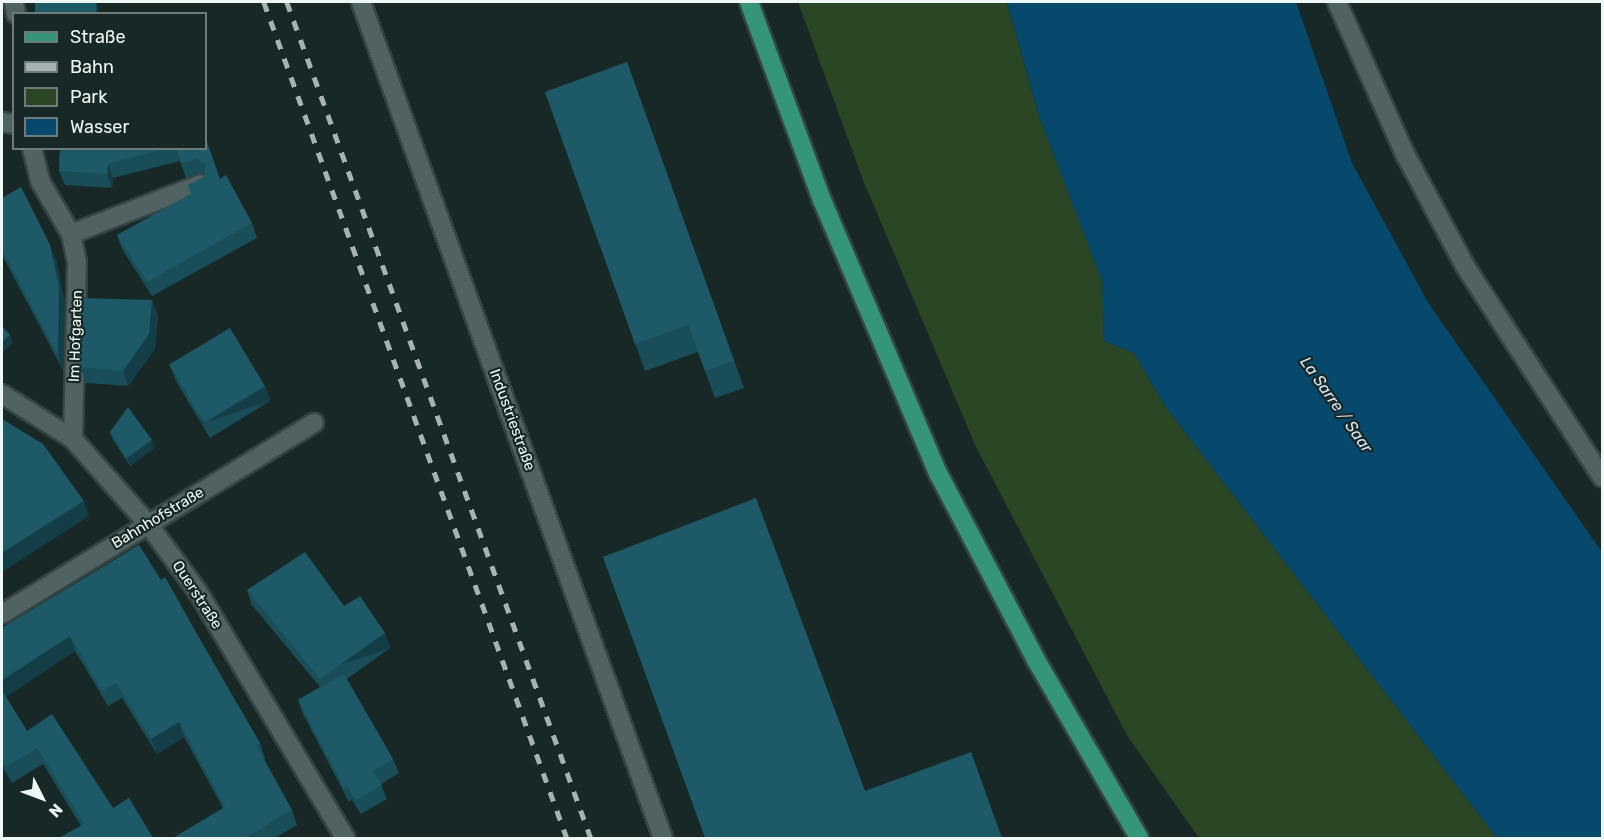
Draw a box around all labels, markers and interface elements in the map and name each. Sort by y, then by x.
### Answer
legend [12,12,207,150]
text: Straße [70,26,126,48]
text: Bahn [70,56,114,78]
text: Park [70,86,107,108]
text: Wasser [70,116,129,138]
street label: Im Hofgarten [65,290,87,382]
water label: La Sarre / Saar [1296,353,1376,457]
street label: Industriestraße [485,367,539,473]
street label: Bahnhofstraße [109,483,207,553]
street label: Querstraße [168,557,226,633]
north arrow [12,768,72,828]
text: N [45,800,67,821]

